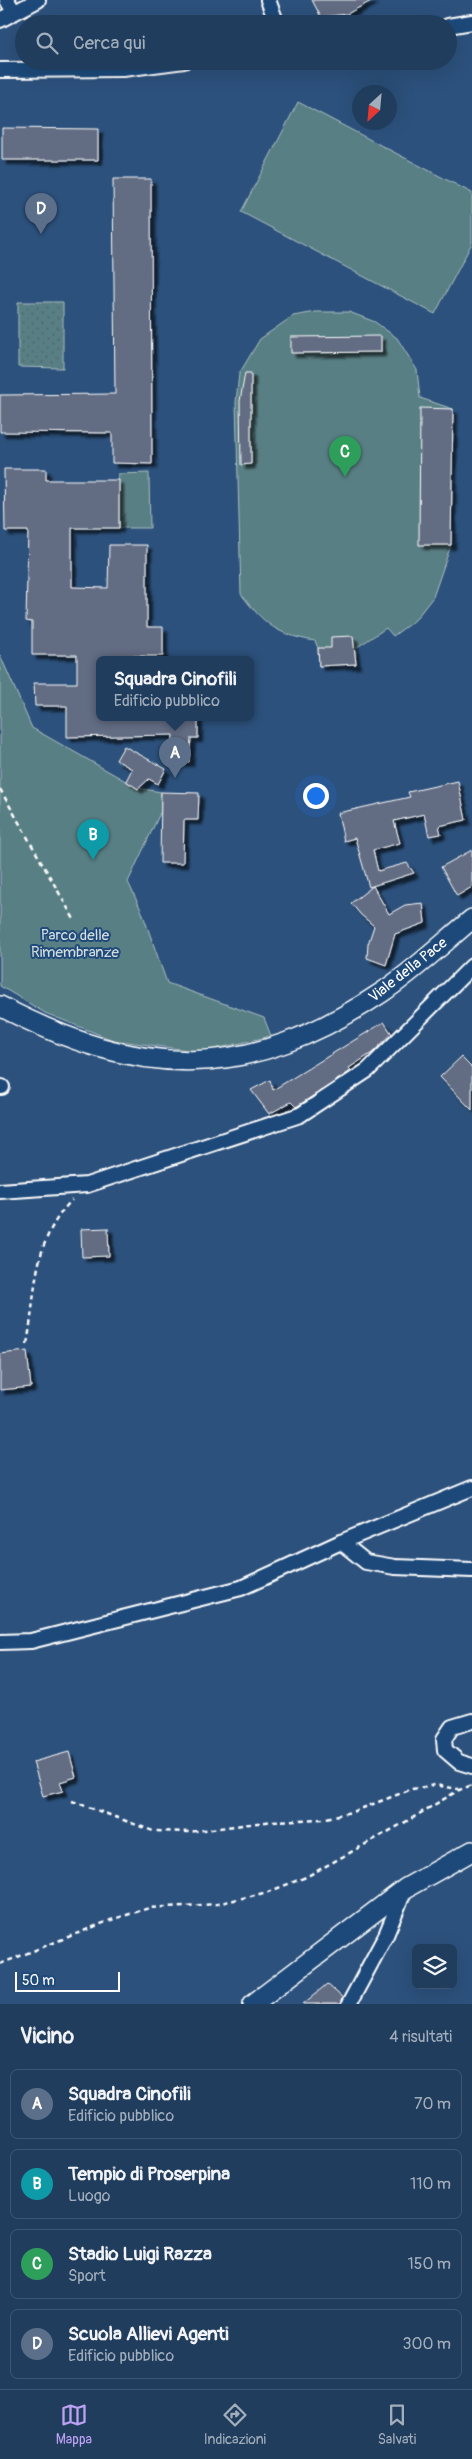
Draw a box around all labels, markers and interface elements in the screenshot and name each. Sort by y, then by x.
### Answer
search box [15,15,457,70]
icon: search [33,29,61,57]
text: Cerca qui [73,31,145,55]
north arrow [352,85,397,130]
pin: D [25,193,57,234]
pin: C [329,436,361,477]
popup [96,656,254,721]
text: Squadra Cinofili [114,667,236,691]
text: Edificio pubblico [114,691,220,711]
pin: A [159,737,191,778]
your location [303,783,329,809]
pin: B [77,819,109,860]
park label: Parco delle Rimembranze [31,926,120,962]
street label: Viale della Pace [365,933,452,1007]
map controls [412,1944,457,1989]
button: layers [412,1944,457,1989]
scale bar [15,1969,120,1992]
text: 50 m [22,1972,55,1989]
text: Vicino [20,2023,74,2050]
text: 4 risultati [389,2027,452,2047]
text: Squadra Cinofili [68,2082,191,2106]
text: A [32,2094,42,2114]
text: 70 m [414,2094,451,2114]
text: Edificio pubblico [68,2106,174,2126]
text: Tempio di Proserpina [68,2162,230,2186]
text: B [32,2174,42,2194]
text: 110 m [410,2174,451,2194]
text: Luogo [68,2186,110,2206]
text: Stadio Luigi Razza [68,2242,212,2266]
text: C [32,2254,42,2274]
text: 150 m [407,2254,451,2274]
text: Sport [68,2266,106,2286]
text: Scuola Allievi Agenti [68,2322,229,2346]
text: D [32,2334,42,2354]
text: 300 m [403,2334,451,2354]
text: Edificio pubblico [68,2346,174,2366]
tab: Mappa [56,2401,92,2448]
tab: Indicazioni [204,2401,266,2448]
tab: Salvati [378,2401,416,2448]

